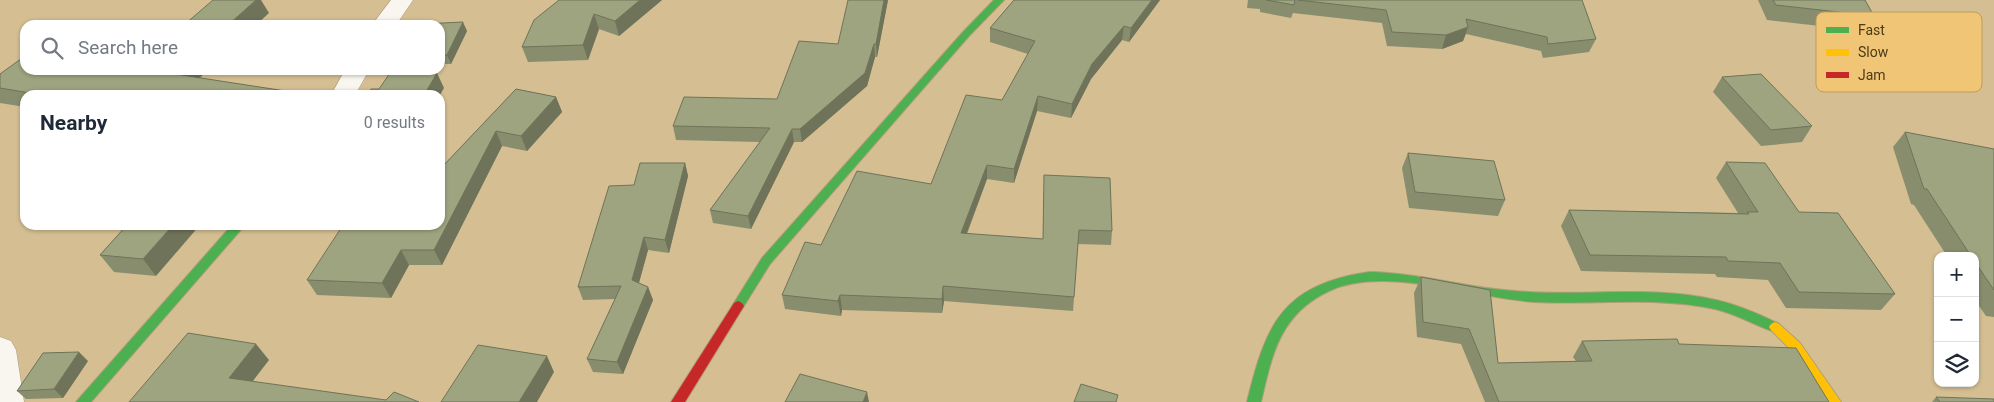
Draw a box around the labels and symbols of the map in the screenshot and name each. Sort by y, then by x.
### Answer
legend [1816,12,1982,92]
text: Fast [1858,22,1885,38]
text: Slow [1858,44,1889,60]
text: Jam [1858,67,1886,83]

